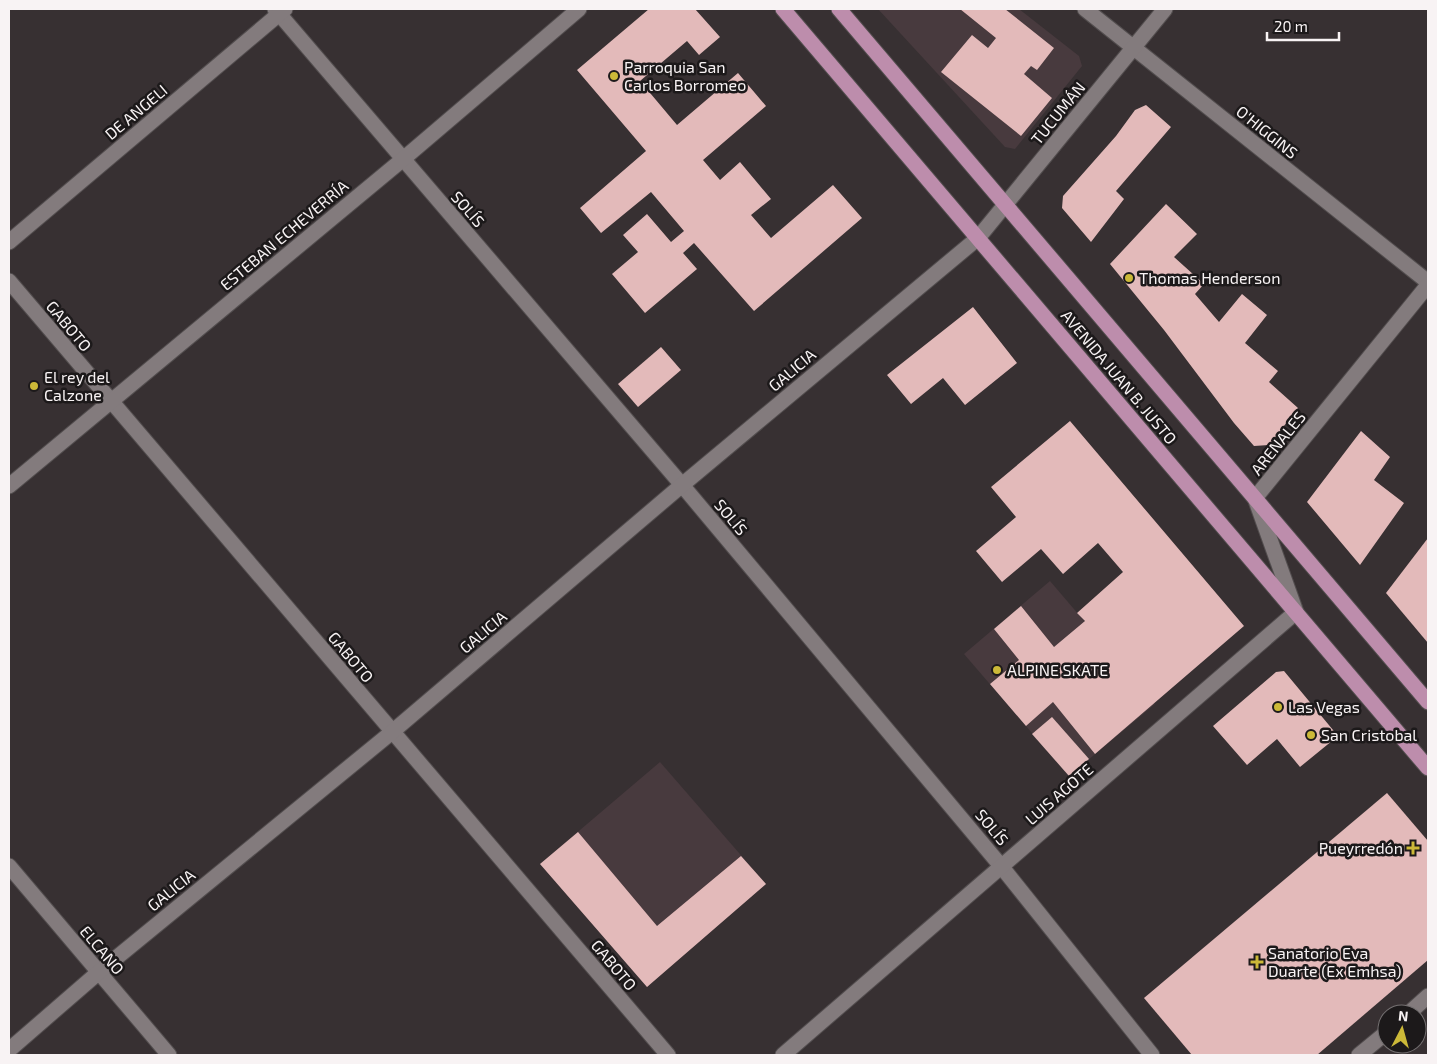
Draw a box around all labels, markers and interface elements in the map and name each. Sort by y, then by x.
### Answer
scale bar [1267,10,1340,42]
text: 20 m [1274,17,1308,35]
place label: Parroquia San Carlos Borromeo [624,57,746,94]
marker: Parroquia San Carlos Borromeo [608,70,620,82]
street label: TUCUMÁN [1027,78,1089,148]
street label: DE ANGELI [101,80,171,143]
street label: O'HIGGINS [1233,101,1302,162]
street label: ESTEBAN ECHEVERRÍA [216,176,352,294]
street label: SOLÍS [448,187,489,230]
place label: Thomas Henderson [1139,268,1280,287]
marker: Thomas Henderson [1123,272,1135,284]
street label: GABOTO [43,297,96,355]
street label: AVENIDA JUAN B. JUSTO [1058,306,1181,448]
street label: GALICIA [764,344,819,395]
place label: El rey del Calzone [44,367,110,404]
marker: El rey del Calzone [28,380,40,392]
street label: ARENALES [1246,407,1309,478]
street label: SOLÍS [711,495,752,539]
street label: GALICIA [455,606,510,657]
street label: GABOTO [325,628,378,686]
place label: ALPINE SKATE [1007,660,1108,679]
marker: ALPINE SKATE [991,664,1003,676]
place label: Las Vegas [1288,697,1360,716]
marker: Las Vegas [1272,701,1284,713]
place label: San Cristobal [1321,725,1417,744]
marker: San Cristobal [1305,729,1317,741]
street label: LUIS AGOTE [1021,759,1096,828]
street label: SOLÍS [972,805,1013,849]
place label: Pueyrredón [1319,838,1403,857]
marker: Pueyrredón [1407,842,1419,854]
street label: GALICIA [143,865,198,915]
street label: ELCANO [76,921,128,978]
street label: GABOTO [588,936,641,994]
place label: Sanatorio Eva Duarte (Ex Emhsa) [1268,943,1401,980]
marker: Sanatorio Eva Duarte (Ex Emhsa) [1250,955,1264,969]
north arrow [1377,1004,1427,1054]
text: N [1397,1007,1409,1025]

